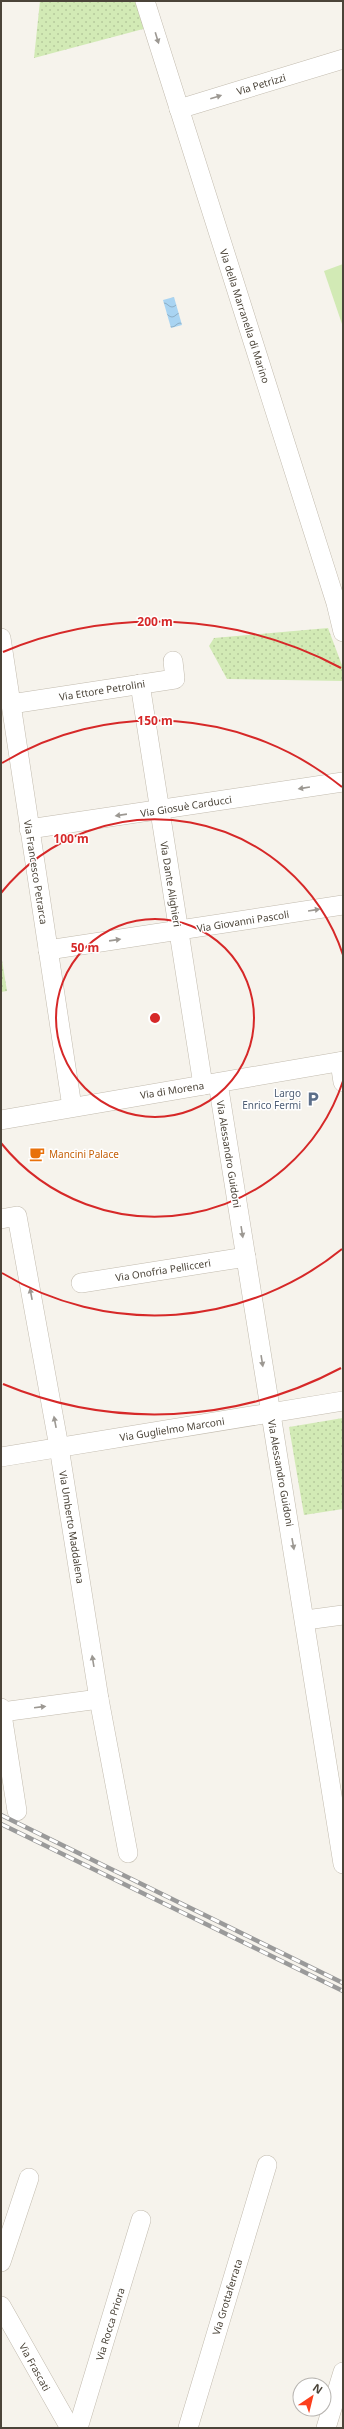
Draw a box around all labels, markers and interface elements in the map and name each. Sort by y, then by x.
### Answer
one-way arrow [154,33,160,45]
street label: Via Petrizzi [235,70,287,98]
one-way arrow [211,94,223,100]
street label: Via della Marranella di Marino [217,247,273,385]
text: 200 m [137,613,173,630]
street label: Via Ettore Petrolini [58,676,146,704]
text: 150 m [137,712,173,729]
one-way arrow [298,785,311,791]
street label: Via Giosuè Carducci [139,792,233,820]
one-way arrow [115,812,127,818]
street label: Via Francesco Petrarca [21,819,51,925]
text: 100 m [53,830,89,847]
street label: Via Dante Alighieri [157,840,185,928]
street label: Via Giovanni Pascoli [196,907,290,935]
one-way arrow [308,907,320,913]
one-way arrow [109,937,121,943]
text: 50 m [71,939,99,956]
centre of rings [148,1011,162,1025]
street label: Via di Morena [139,1078,205,1102]
place label: Largo Enrico Fermi [242,1086,301,1112]
parking icon: Largo Enrico Fermi [304,1090,322,1108]
street label: Via Alessandro Guidoni [214,1099,244,1209]
cafe icon: Mancini Palace [28,1145,46,1163]
place label: Mancini Palace [49,1147,119,1161]
one-way arrow [239,1226,245,1238]
street label: Via Onofria Pellicceri [114,1256,212,1284]
one-way arrow [28,1288,34,1300]
one-way arrow [259,1354,265,1367]
street label: Via Guglielmo Marconi [119,1414,225,1444]
one-way arrow [51,1416,57,1428]
street label: Via Alessandro Guidoni [265,1418,297,1528]
street label: Via Umberto Maddalena [56,1469,88,1585]
one-way arrow [290,1538,296,1550]
one-way arrow [90,1655,96,1667]
one-way arrow [34,1704,46,1710]
street label: Via Grottaferrata [209,2257,245,2337]
street label: Via Rocca Priora [92,2286,128,2362]
street label: Via Frascati [16,2340,54,2394]
north arrow [292,2377,332,2417]
text: N [310,2380,326,2397]

